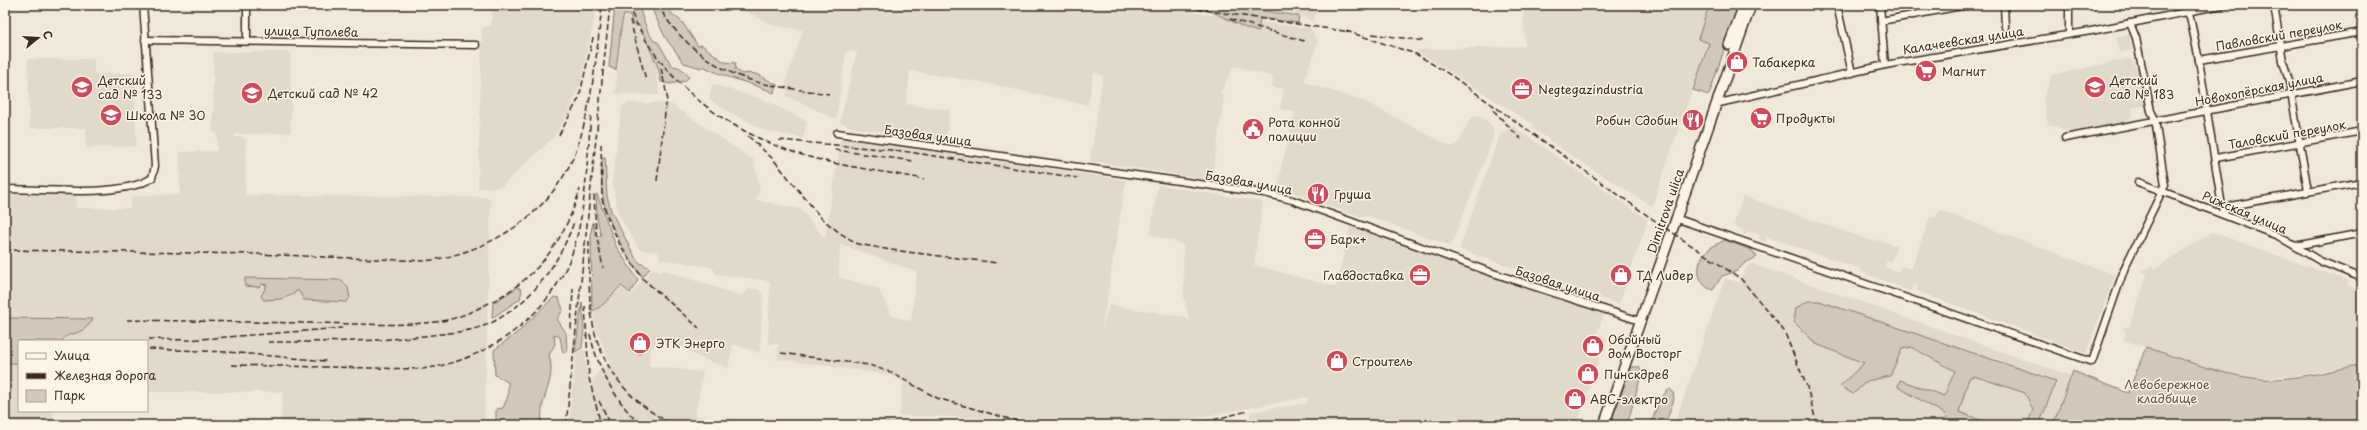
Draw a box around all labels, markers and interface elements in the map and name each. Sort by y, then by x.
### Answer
street label: Павловский переулок [2214,15,2344,55]
north arrow [18,18,58,58]
street label: улица Туполева [264,21,359,41]
street label: Калачеевская улица [1901,22,2025,58]
text: С [39,28,57,41]
shop icon: Табакерка [1724,49,1750,75]
place label: Табакерка [1752,53,1816,71]
supermarket icon: Магнит [1913,58,1939,84]
place label: Магнит [1942,62,1987,80]
street label: Новохопёрская улица [2193,68,2325,110]
place label: Детский сад № 133 [97,71,162,103]
place label: Детский сад № 183 [2109,71,2174,103]
school or university icon: Детский сад № 133 [69,74,95,100]
school or university icon: Детский сад № 183 [2082,74,2108,100]
office icon: Negtegazindustria [1509,76,1535,102]
school or university icon: Детский сад № 42 [239,80,265,106]
place label: Negtegazindustria [1538,80,1644,98]
place label: Детский сад № 42 [267,84,378,102]
school or university icon: Школа № 30 [98,102,124,128]
supermarket icon: Продукты [1748,105,1774,131]
place label: Школа № 30 [126,106,205,124]
restaurant icon: Робин Сдобин [1680,107,1706,133]
place label: Продукты [1776,109,1835,127]
place label: Робин Сдобин [1596,111,1678,129]
place label: Рота конной полиции [1268,113,1340,145]
street label: Таловский переулок [2227,115,2348,153]
public building icon: Рота конной полиции [1240,116,1266,142]
street label: Базовая улица [883,120,973,150]
street label: Базовая улица [1204,165,1294,199]
street label: Dimitrova ulica [1642,166,1688,256]
restaurant icon: Груша [1305,181,1331,207]
place label: Груша [1334,185,1372,203]
street label: Рижская улица [2200,186,2291,238]
office icon: Барк+ [1302,226,1328,252]
place label: Барк+ [1330,230,1367,248]
street label: Базовая улица [1513,261,1603,305]
office icon: Главдоставка [1407,262,1433,288]
shop icon: ТД Лидер [1608,262,1634,288]
place label: Главдоставка [1323,266,1405,284]
place label: ТД Лидер [1636,266,1693,284]
shop icon: ЭТК Энерго [627,330,653,356]
place label: Обойный дом Восторг [1608,330,1682,362]
shop icon: Обойный дом Восторг [1580,333,1606,359]
place label: ЭТК Энерго [656,334,725,352]
legend [18,340,148,412]
text: Улица [54,346,90,364]
shop icon: Строитель [1324,348,1350,374]
place label: Строитель [1352,352,1412,370]
shop icon: Пинскдрев [1575,361,1601,387]
place label: Пинскдрев [1604,365,1669,383]
text: Железная дорога [54,366,157,384]
park label: Левобережное кладбище [2124,375,2210,407]
text: Парк [54,386,86,404]
shop icon: АВС-электро [1562,386,1588,412]
place label: АВС-электро [1590,390,1668,408]

